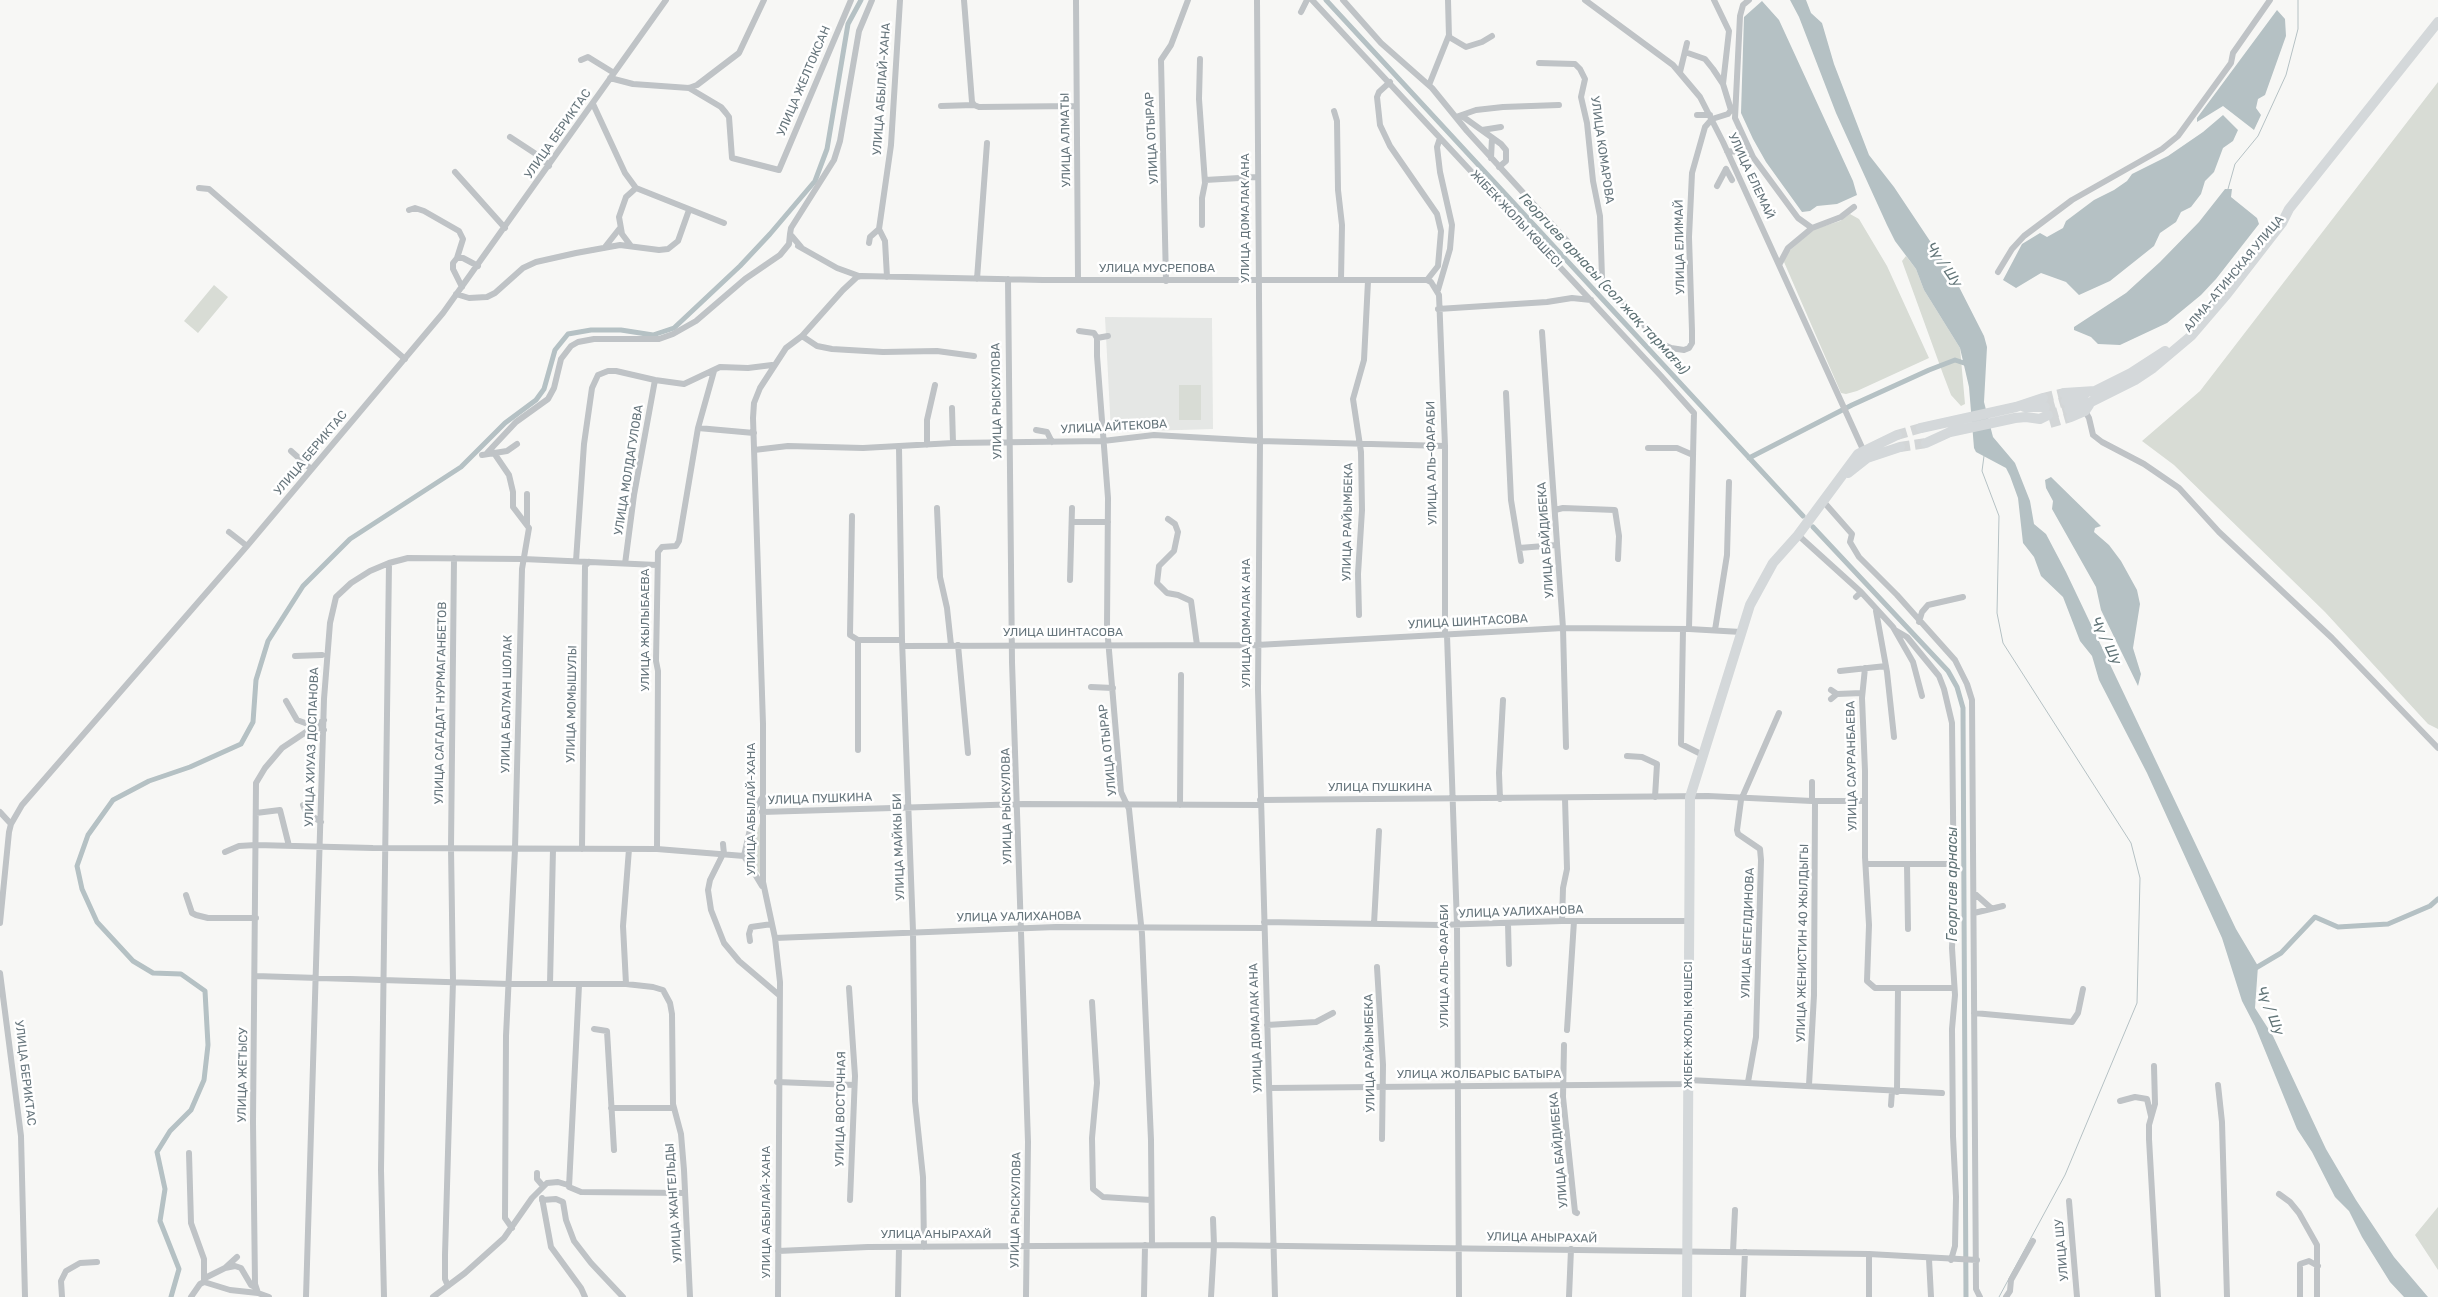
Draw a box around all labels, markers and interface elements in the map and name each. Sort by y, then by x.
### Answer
street label: УЛИЦА АБЫЛАЙ-ХАНА [870,22,894,156]
street label: УЛИЦА ЖЕЛТОКСАН [774,24,834,138]
street label: УЛИЦА БЕРИКТАС [522,86,594,182]
street label: УЛИЦА ОТЫРАР [1142,92,1162,184]
street label: УЛИЦА АЛМАТЫ [1058,93,1074,187]
street label: УЛИЦА КОМАРОВА [1587,95,1617,205]
street label: УЛИЦА ЕЛЕМАЙ [1725,131,1777,221]
street label: УЛИЦА ДОМАЛАК АНА [1239,153,1253,283]
street label: ЖІБЕК ЖОЛЫ КӨШЕСІ [1467,167,1565,271]
water label: Георгиев арнасы (сол жақ тармағы) [1515,190,1693,378]
street label: УЛИЦА ЕЛИМАЙ [1672,199,1688,295]
street label: АЛМА-АТИНСКАЯ УЛИЦА [2181,213,2287,335]
water label: Чү / Шу [1922,239,1966,291]
street label: УЛИЦА МУСРЕПОВА [1099,262,1215,276]
street label: УЛИЦА РЫСКУЛОВА [989,343,1005,459]
street label: УЛИЦА АЛЬ-ФАРАБИ [1424,401,1440,525]
street label: УЛИЦА МОЛДАГУЛОВА [612,404,646,536]
street label: УЛИЦА БЕРИКТАС [271,408,351,498]
street label: УЛИЦА АЙТЕКОВА [1060,417,1168,437]
street label: УЛИЦА РАЙЫМБЕКА [1340,463,1356,581]
street label: УЛИЦА БАЙДИБЕКА [1535,481,1557,599]
street label: УЛИЦА ДОМАЛАК АНА [1240,558,1254,688]
street label: УЛИЦА ЖЫЛЫБАЕВА [639,569,653,691]
street label: УЛИЦА САГАДАТ НУРМАГАНБЕТОВ [432,602,450,804]
street label: УЛИЦА ШИНТАСОВА [1408,612,1528,632]
water label: Чү / Шу [2087,614,2125,668]
street label: УЛИЦА ШИНТАСОВА [1003,626,1123,640]
street label: УЛИЦА БАЛУАН ШОЛАК [499,635,515,773]
street label: УЛИЦА МОМЫШУЛЫ [564,645,580,763]
street label: УЛИЦА ХИУАЗ ДОСПАНОВА [302,667,322,827]
street label: УЛИЦА САУРАНБАЕВА [1844,701,1860,831]
street label: УЛИЦА ОТЫРАР [1096,703,1120,797]
street label: УЛИЦА АБЫЛАЙ-ХАНА [745,743,759,875]
street label: УЛИЦА РЫСКУЛОВА [999,748,1015,864]
street label: УЛИЦА ПУШКИНА [1328,781,1432,795]
street label: УЛИЦА ПУШКИНА [768,790,872,808]
street label: УЛИЦА МАЙКЫ БИ [890,793,908,901]
water label: Георгиев арнасы [1945,827,1961,941]
street label: УЛИЦА ЖЕНИСТИН 40 ЖЫЛДЫГЫ [1794,844,1812,1042]
street label: УЛИЦА БЕГЕЛДИНОВА [1739,867,1757,999]
street label: УЛИЦА УАЛИХАНОВА [1458,903,1584,921]
street label: УЛИЦА АЛЬ-ФАРАБИ [1438,904,1452,1028]
street label: УЛИЦА УАЛИХАНОВА [957,909,1081,925]
street label: ЖІБЕК ЖОЛЫ КӨШЕСІ [1682,961,1696,1089]
street label: УЛИЦА ДОМАЛАК АНА [1247,963,1265,1093]
water label: Чү / Шу [2253,984,2287,1038]
street label: УЛИЦА РАЙЫМБЕКА [1362,994,1378,1112]
street label: УЛИЦА БЕРИКТАС [11,1019,39,1127]
street label: УЛИЦА ЖЕТЫСУ [235,1027,251,1123]
street label: УЛИЦА ВОСТОЧНАЯ [833,1051,849,1167]
street label: УЛИЦА ЖОЛБАРЫС БАТЫРА [1397,1068,1561,1082]
street label: УЛИЦА БАЙДИБЕКА [1547,1091,1571,1209]
street label: УЛИЦА ЖАНГЕЛЬДЫ [663,1143,685,1263]
street label: УЛИЦА АБЫЛАЙ-ХАНА [760,1146,774,1278]
street label: УЛИЦА РЫСКУЛОВА [1008,1152,1024,1268]
street label: УЛИЦА ШУ [2052,1218,2072,1282]
street label: УЛИЦА АНЫРАХАЙ [881,1228,991,1242]
street label: УЛИЦА АНЫРАХАЙ [1487,1230,1597,1246]

